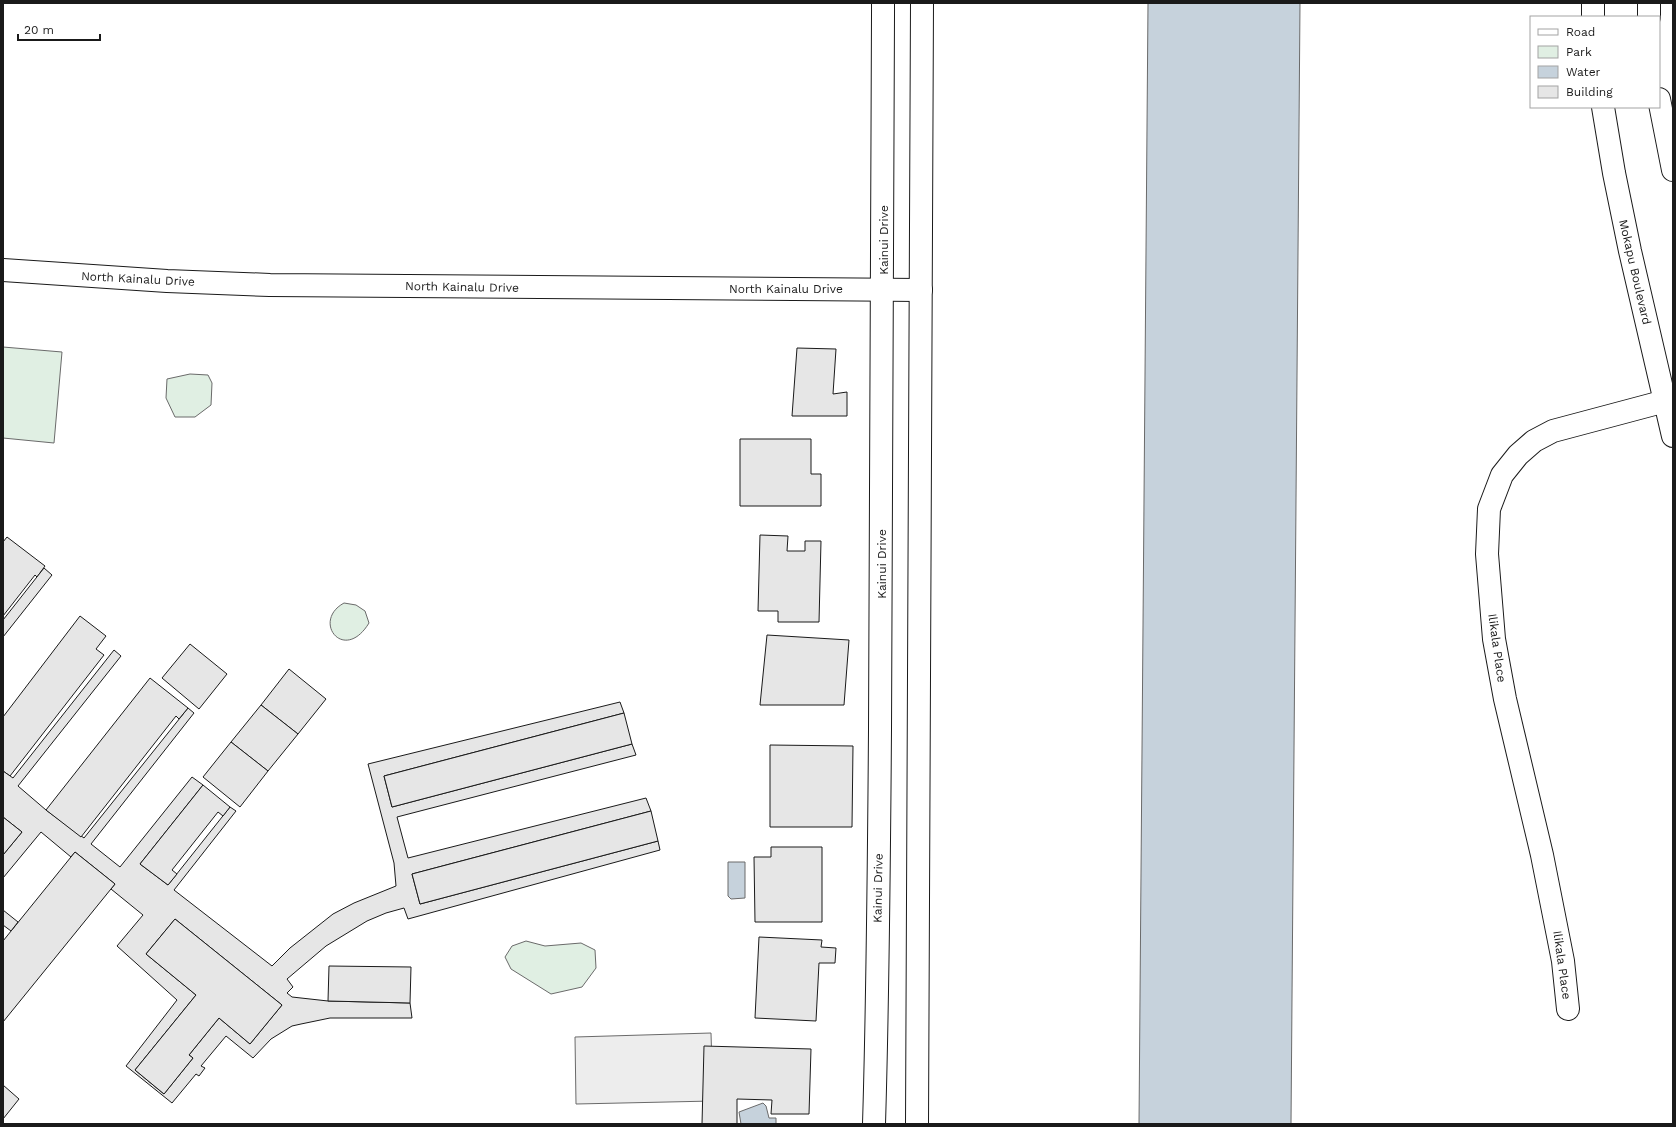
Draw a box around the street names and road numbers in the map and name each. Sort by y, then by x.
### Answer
street label: Kainui Drive [877,205,891,275]
street label: Mokapu Boulevard [1616,218,1654,326]
street label: North Kainalu Drive [81,269,195,289]
street label: North Kainalu Drive [405,279,519,295]
street label: North Kainalu Drive [729,282,843,296]
street label: Kainui Drive [875,529,889,599]
street label: Ilikala Place [1485,613,1509,683]
street label: Kainui Drive [870,853,886,923]
street label: Ilikala Place [1550,930,1574,1000]

